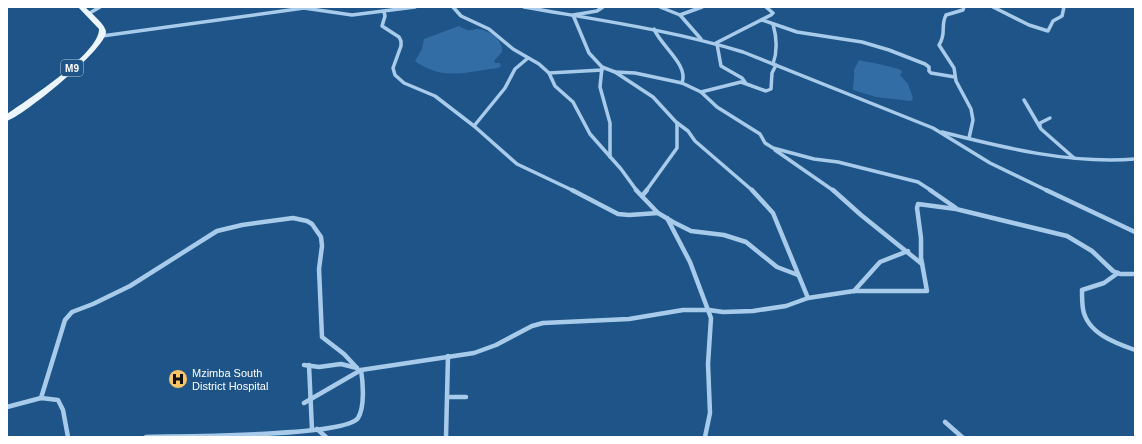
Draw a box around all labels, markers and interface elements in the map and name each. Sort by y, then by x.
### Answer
road number: M9 [61,60,83,76]
place label: Mzimba South District Hospital [192,367,268,392]
hospital icon: Mzimba South District Hospital [167,368,189,390]

